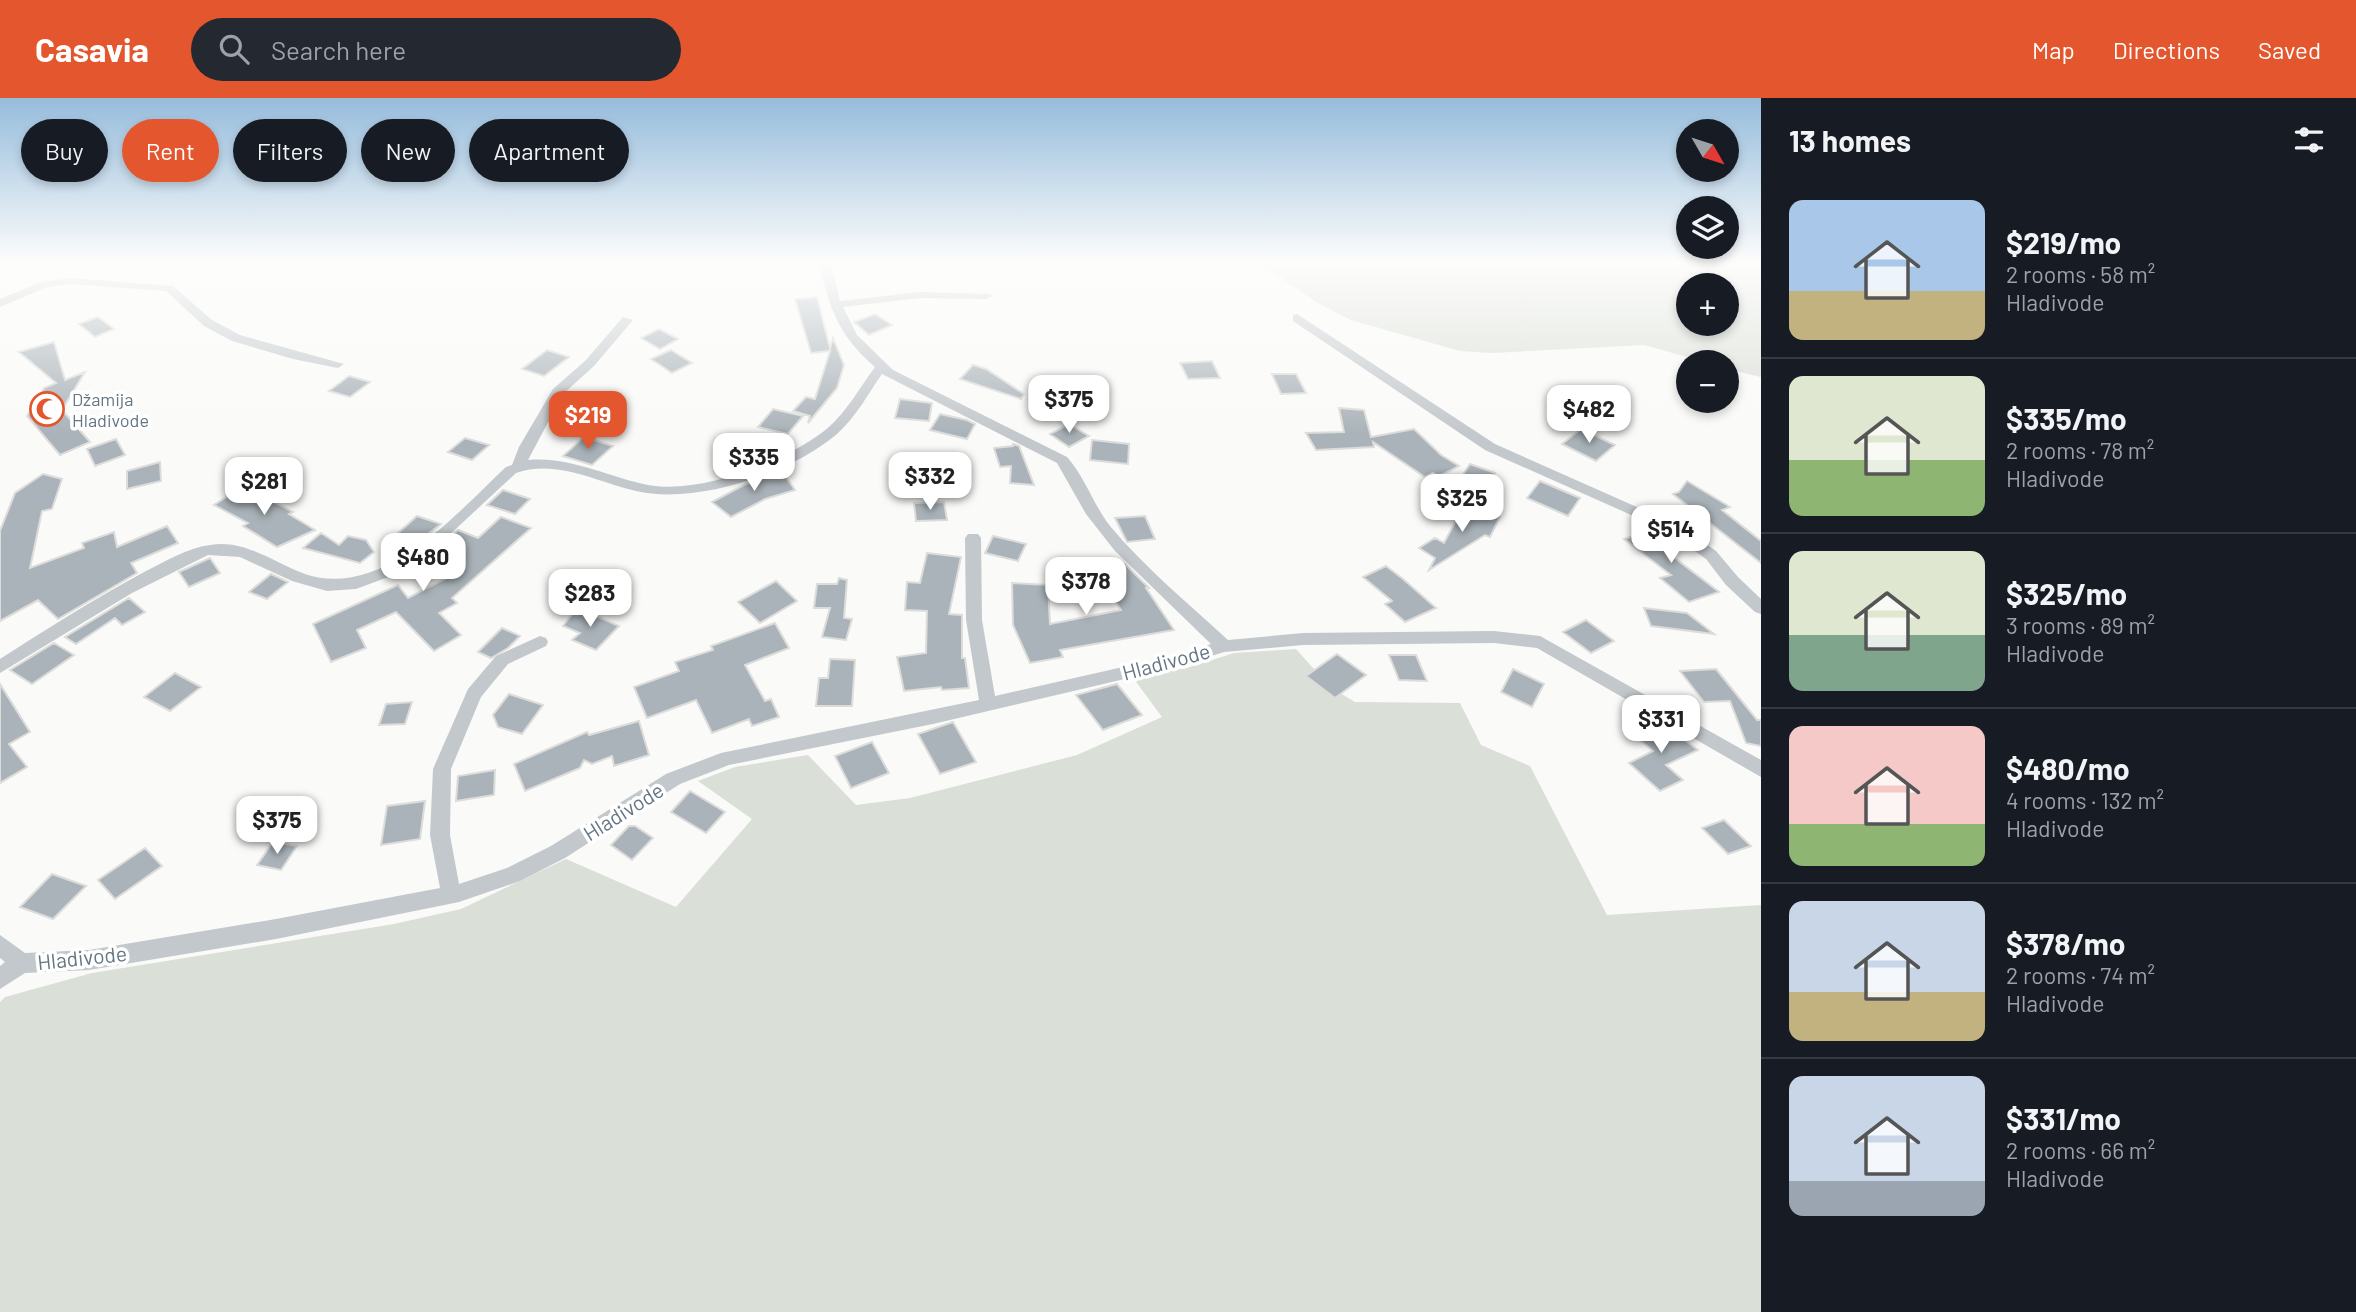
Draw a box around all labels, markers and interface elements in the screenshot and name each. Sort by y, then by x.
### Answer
search box [191,18,681,81]
text: Casavia [35,29,149,69]
icon: search [215,30,253,68]
text: Search here [271,34,406,65]
text: Map [2032,35,2075,64]
text: Directions [2113,35,2220,64]
text: Saved [2258,35,2321,64]
chip: Buy [21,119,108,182]
chip: Rent [122,119,219,182]
chip: Filters [233,119,347,182]
chip: New [361,119,455,182]
chip: Apartment [469,119,629,182]
north arrow [1676,119,1740,182]
map controls [1676,119,1739,413]
icon: filters [2290,121,2328,159]
text: 13 homes [1789,122,1911,158]
button: layers [1676,196,1739,259]
text: $219/mo [2006,224,2121,260]
icon: home [1845,228,1929,312]
text: 2 rooms · 58 m² [2006,260,2155,288]
button: + [1676,273,1739,336]
text: Hladivode [2006,288,2104,316]
button: − [1676,350,1739,413]
pin: $375 [1028,376,1110,435]
text: $375 [1044,384,1094,412]
pin: $482 [1548,386,1630,445]
place label: Džamija Hladivode [72,388,149,431]
mosque icon: Džamija Hladivode [28,390,66,428]
pin: $219 [547,392,629,451]
text: $482 [1563,394,1615,422]
text: $219 [565,400,611,428]
text: $335/mo [2006,400,2127,436]
icon: home [1845,404,1929,488]
pin: $335 [713,434,795,493]
text: 2 rooms · 78 m² [2006,436,2154,464]
text: $335 [729,442,779,470]
pin: $332 [889,452,971,512]
pin: $281 [223,458,305,517]
text: $332 [905,461,955,489]
text: Hladivode [2006,464,2104,492]
text: $281 [241,466,287,494]
pin: $325 [1421,474,1503,534]
text: $325 [1437,483,1487,511]
pin: $514 [1630,505,1712,565]
text: $514 [1647,514,1695,542]
pin: $480 [382,533,464,593]
text: $480 [397,542,449,570]
pin: $378 [1045,558,1127,617]
text: $378 [1061,566,1111,594]
pin: $283 [549,570,631,629]
text: $325/mo [2006,575,2127,611]
text: $283 [565,578,615,606]
icon: home [1845,579,1929,663]
text: 3 rooms · 89 m² [2006,611,2155,639]
street label: Hladivode [1119,637,1213,685]
text: Hladivode [2006,639,2104,667]
pin: $331 [1620,696,1702,755]
text: $331 [1638,704,1684,732]
text: $480/mo [2006,750,2130,786]
icon: home [1845,754,1929,838]
street label: Hladivode [578,777,668,845]
text: 4 rooms · 132 m² [2006,786,2164,814]
pin: $375 [236,796,318,856]
text: $375 [252,805,302,833]
text: Hladivode [2006,814,2104,842]
text: $378/mo [2006,925,2125,961]
icon: home [1845,929,1929,1013]
street label: Hladivode [36,940,128,974]
text: 2 rooms · 74 m² [2006,961,2155,989]
text: Hladivode [2006,989,2104,1017]
text: $331/mo [2006,1100,2121,1136]
icon: home [1845,1104,1929,1188]
text: 2 rooms · 66 m² [2006,1136,2155,1164]
text: Hladivode [2006,1164,2104,1192]

